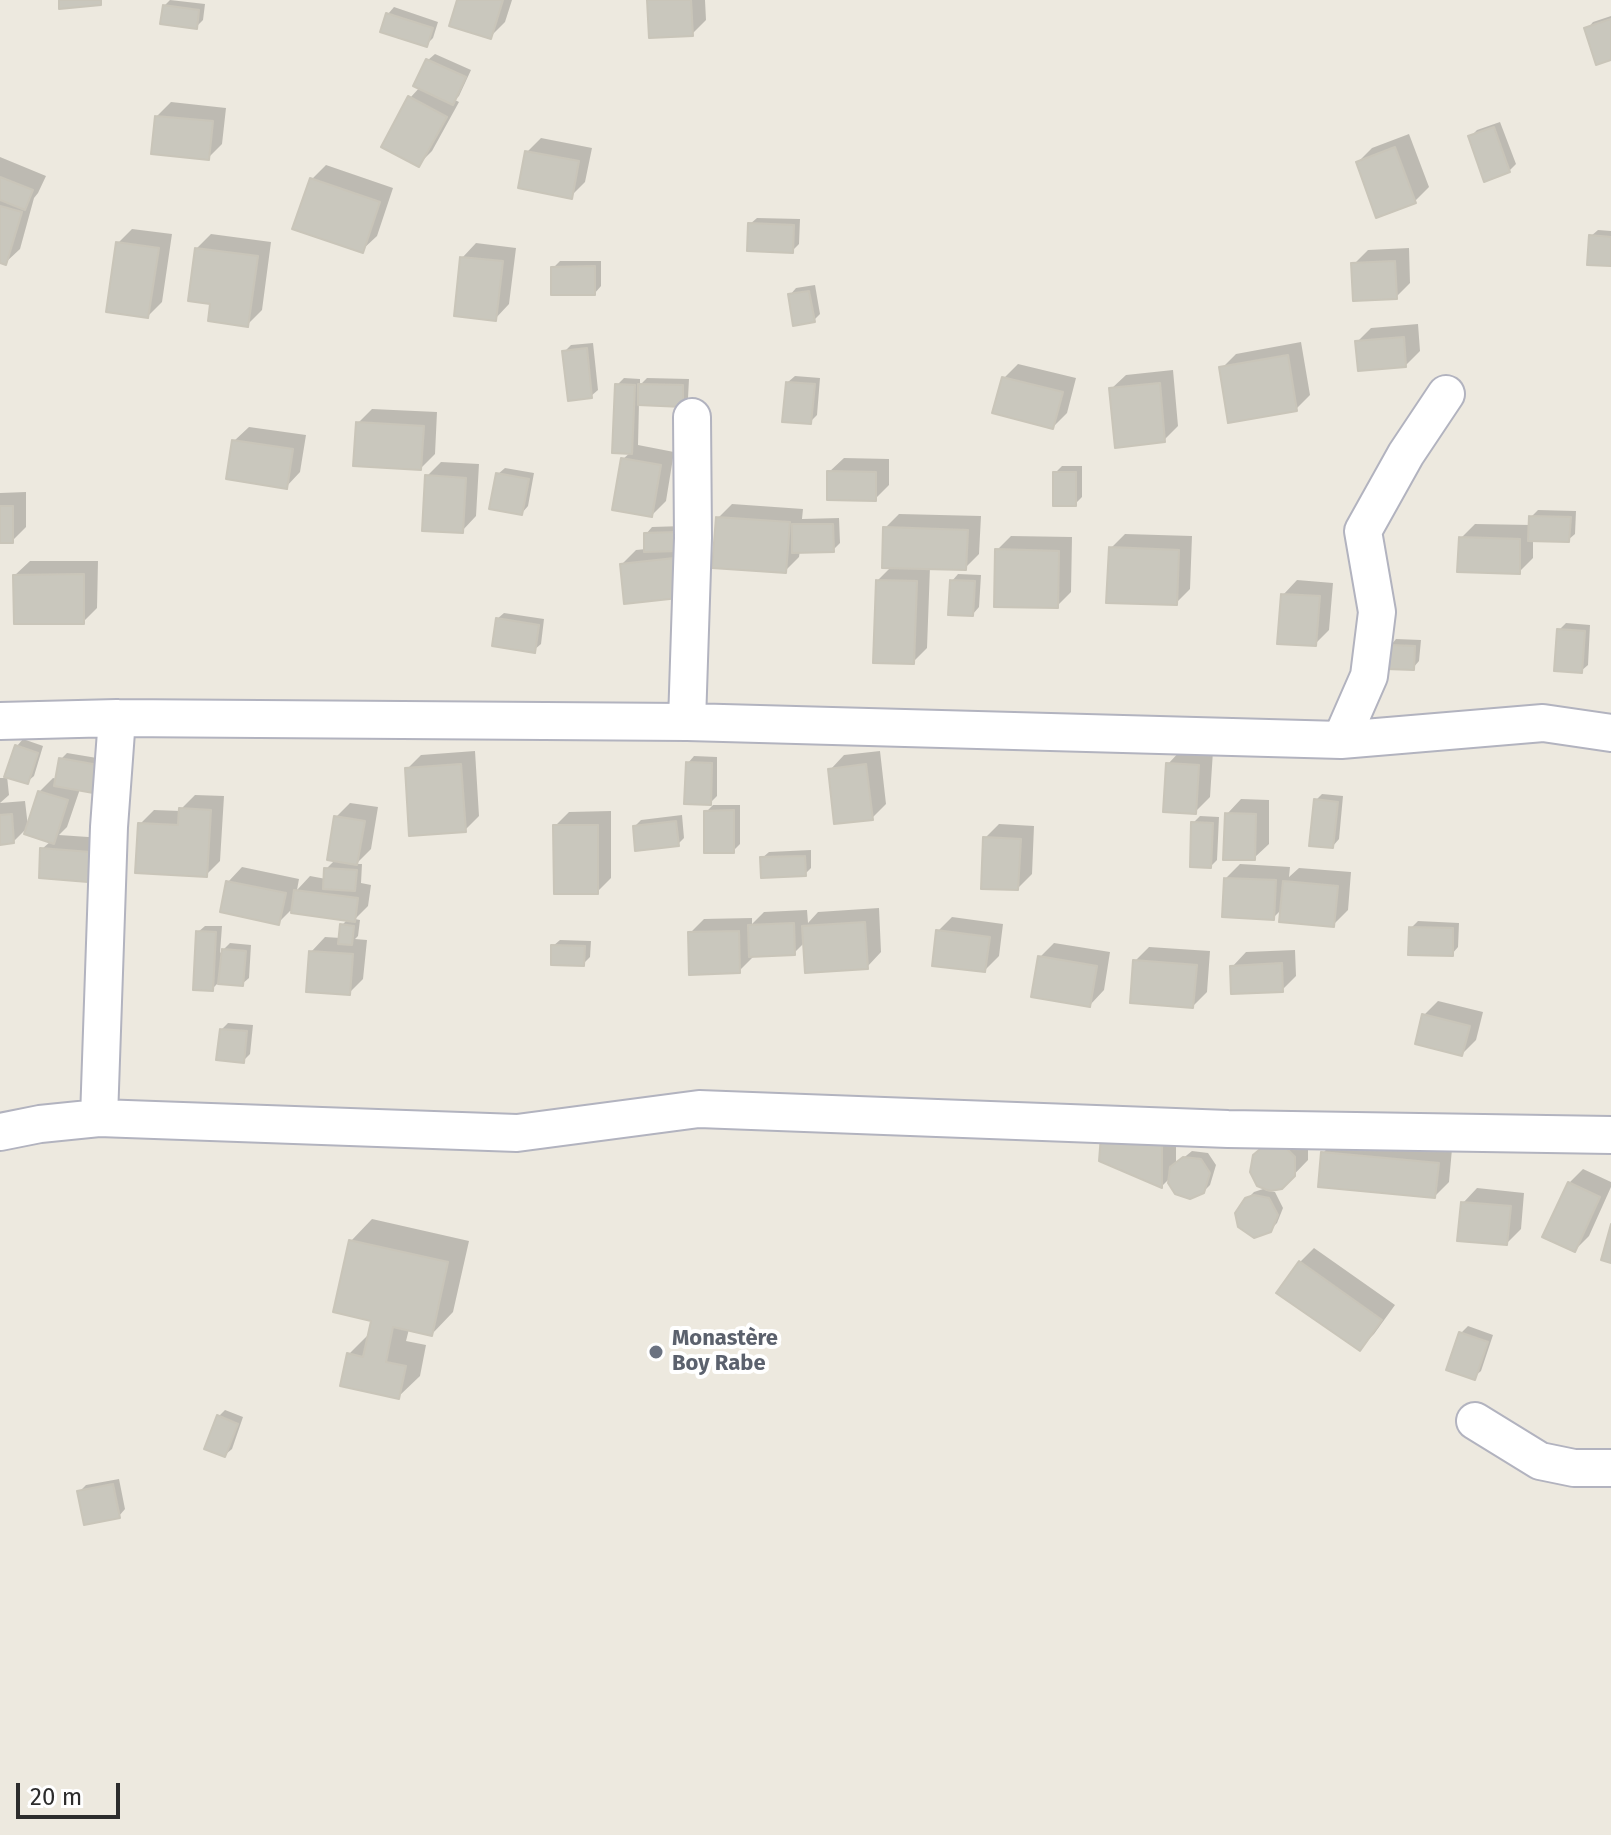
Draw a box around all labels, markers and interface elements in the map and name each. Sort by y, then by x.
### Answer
place label: Monastère Boy Rabe [672,1326,778,1378]
marker: Monastère Boy Rabe [647,1343,665,1361]
scale bar [20,1767,124,1817]
text: 20 m [30,1783,82,1811]

